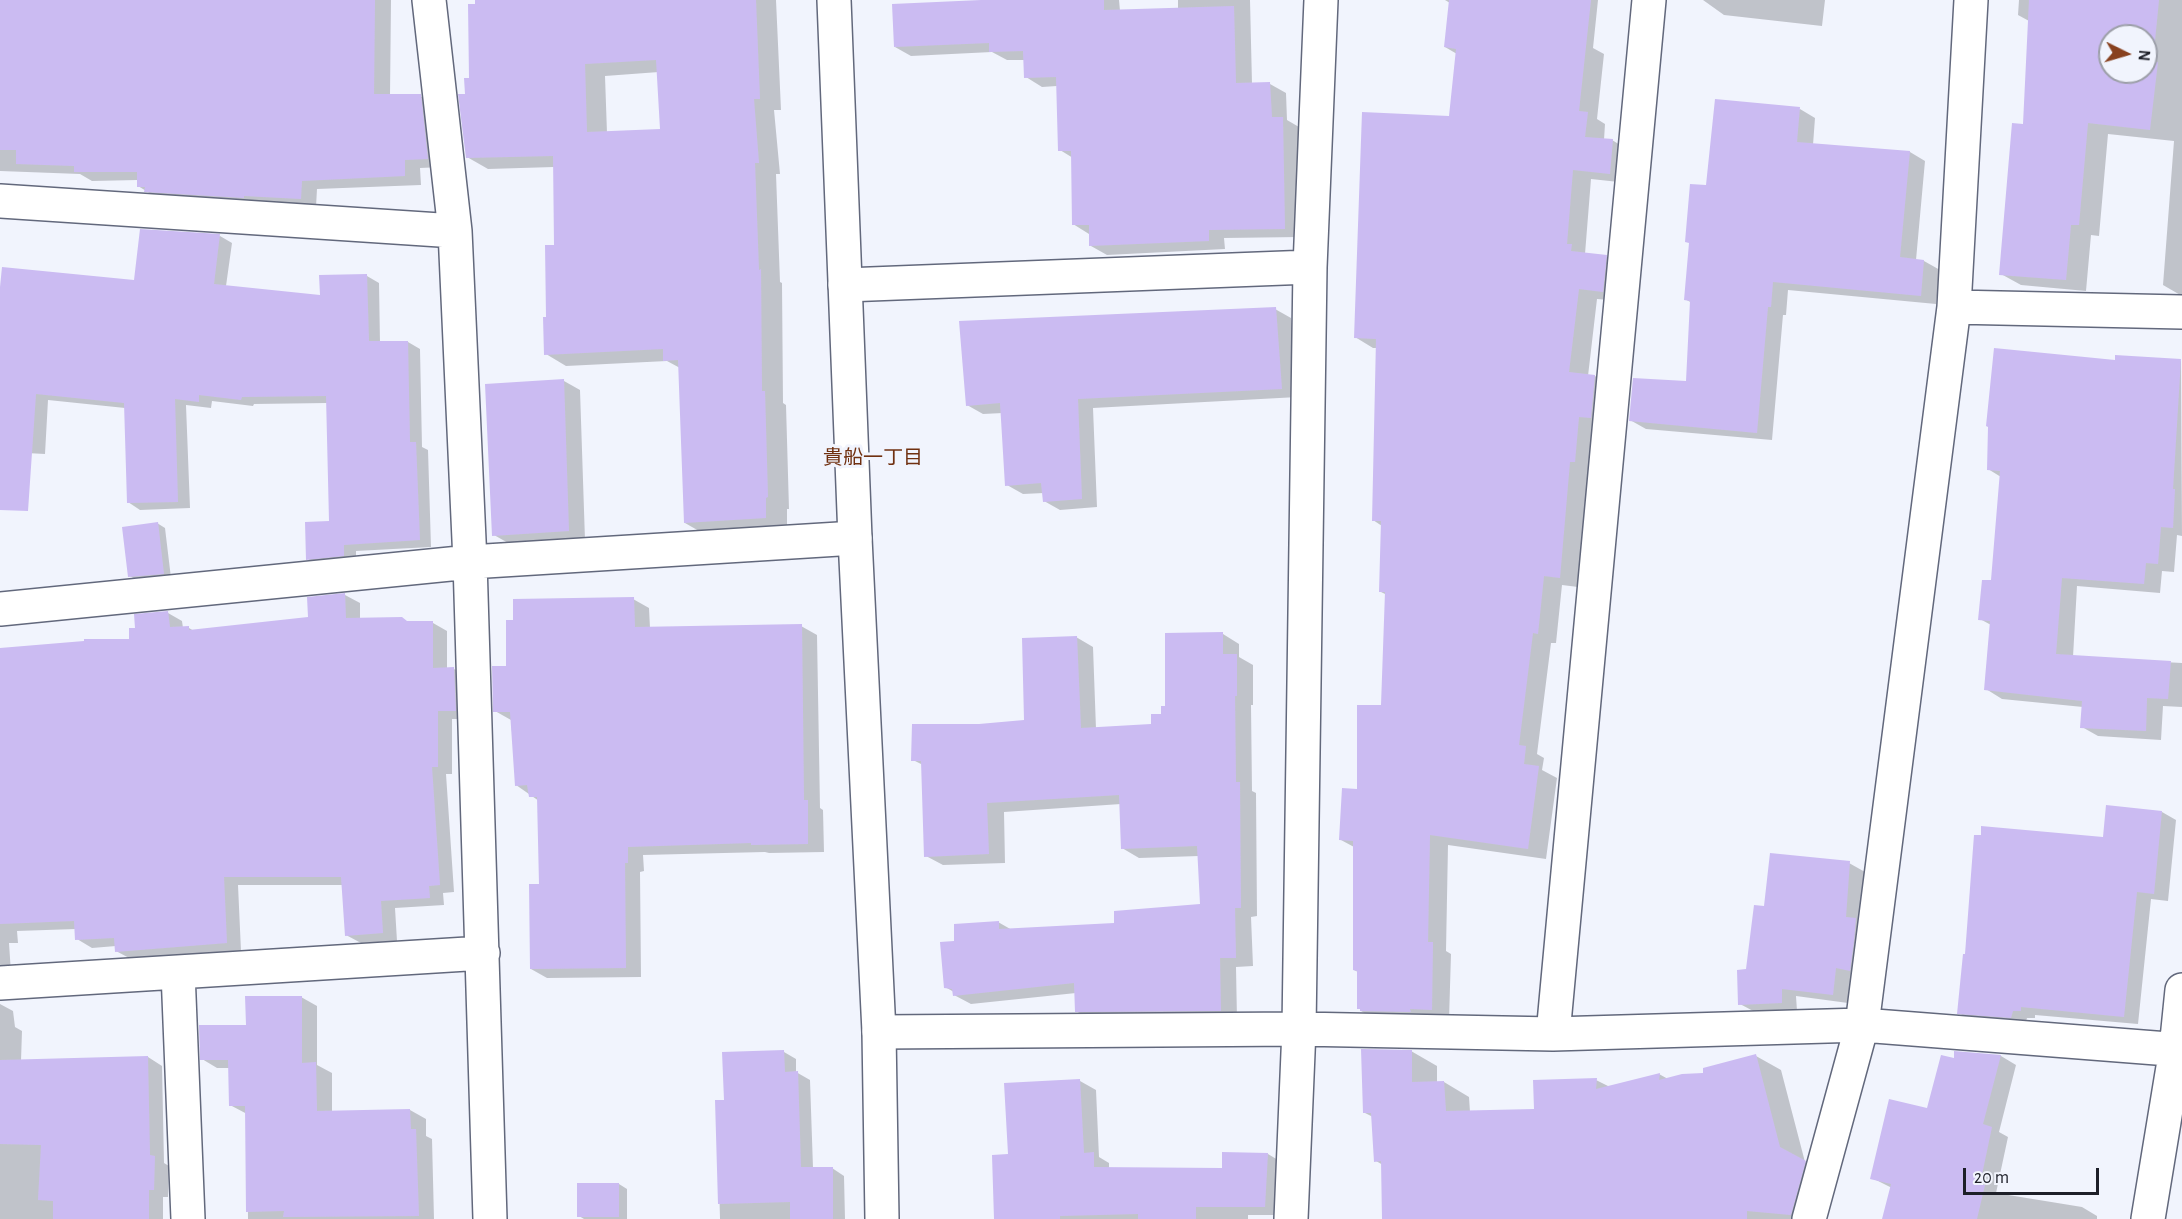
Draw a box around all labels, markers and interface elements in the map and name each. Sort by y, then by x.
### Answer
north arrow [2098,24,2158,84]
text: N [2135,49,2152,62]
district label: 貴船一丁目 [823,446,923,470]
scale bar [1966,1156,2102,1194]
text: 20 m [1974,1169,2009,1187]

